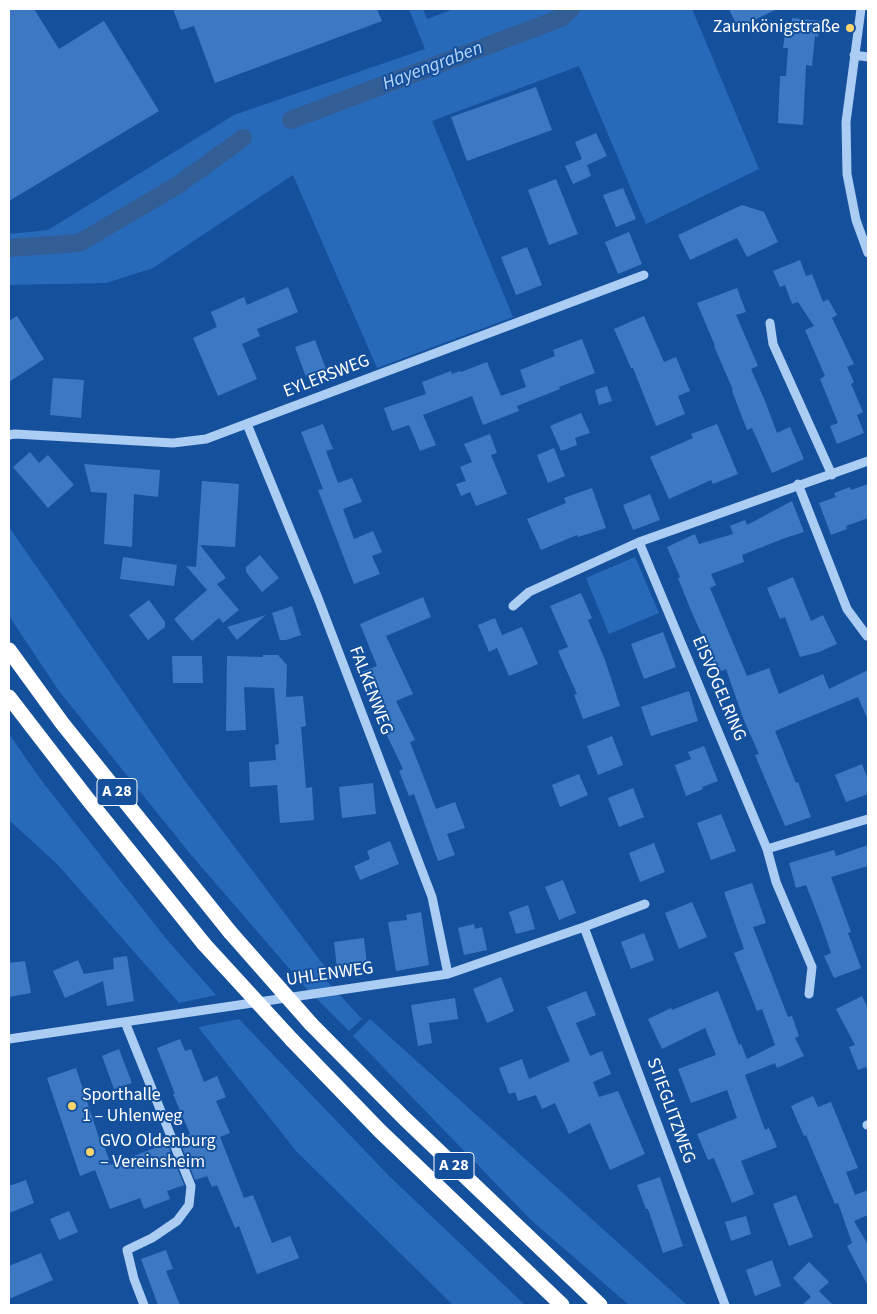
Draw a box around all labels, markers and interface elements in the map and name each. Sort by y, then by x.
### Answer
place label: Zaunkönigstraße [713,17,840,39]
marker: Zaunkönigstraße [844,22,856,34]
water label: Hayengraben [380,37,486,97]
street label: EYLERSWEG [281,351,373,403]
street label: EISVOGELRING [686,633,750,745]
street label: FALKENWEG [343,644,397,738]
road number: A 28 [97,779,137,806]
street label: UHLENWEG [285,958,375,992]
street label: STIEGLITZWEG [641,1055,699,1167]
place label: Sporthalle 1 – Uhlenweg [82,1085,182,1128]
marker: Sporthalle 1 – Uhlenweg [66,1100,78,1112]
place label: GVO Oldenburg – Vereinsheim [100,1131,216,1174]
marker: GVO Oldenburg – Vereinsheim [84,1146,96,1158]
road number: A 28 [434,1152,474,1180]

